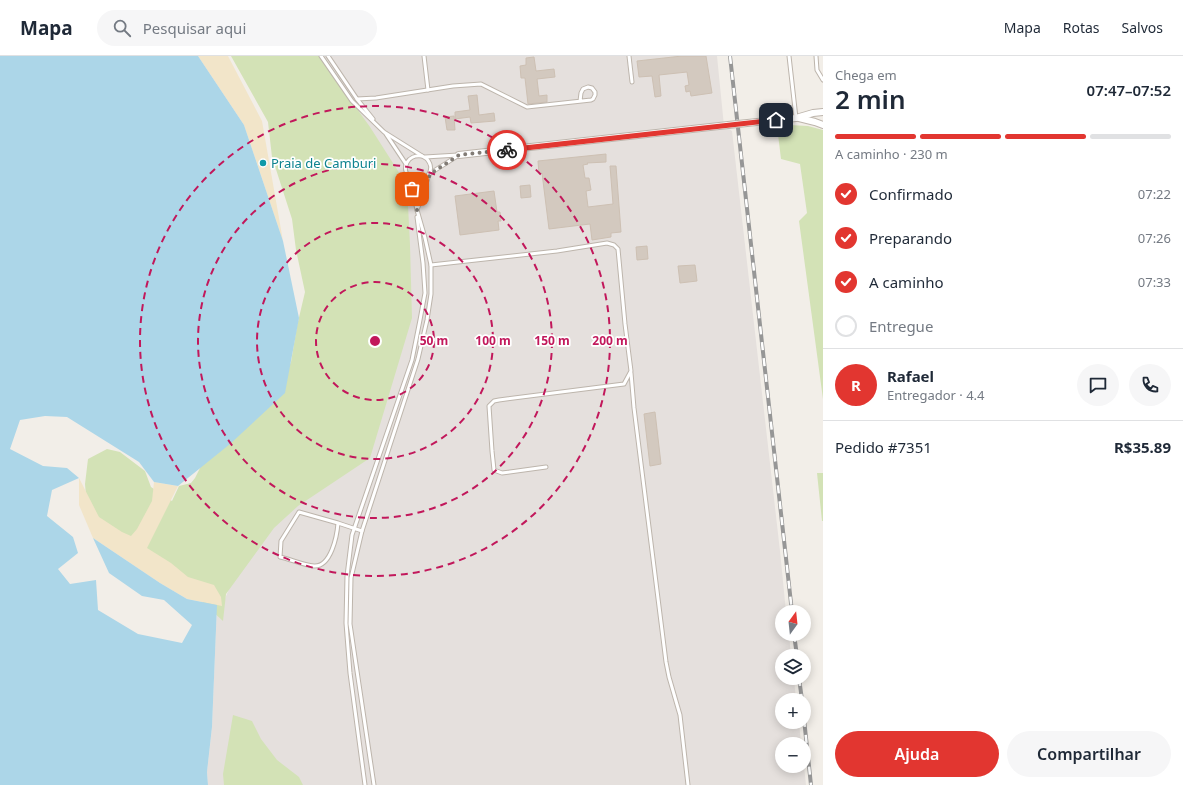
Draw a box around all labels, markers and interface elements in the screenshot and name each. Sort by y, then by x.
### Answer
search box [97,10,377,46]
text: Mapa [20,15,73,41]
icon: search [111,17,133,39]
text: Pesquisar aqui [143,18,246,38]
text: Mapa [1004,18,1041,37]
text: Rotas [1063,18,1100,37]
text: Salvos [1122,18,1163,37]
text: Chega em [835,66,897,84]
text: 07:47–07:52 [1087,80,1171,100]
text: 2 min [835,81,906,117]
pin [759,103,793,137]
icon: home [765,109,787,131]
courier [487,130,527,170]
icon: bike [496,139,518,161]
text: A caminho · 230 m [835,145,948,163]
place label: Praia de Camburi [271,154,376,172]
marker: Praia de Camburi [258,158,268,168]
pin [395,172,429,206]
icon: bag [401,178,423,200]
icon: check [835,183,857,205]
text: Confirmado [869,184,953,204]
text: 07:22 [1138,185,1171,203]
icon: check [835,227,857,249]
text: Preparando [869,228,952,248]
text: 07:26 [1138,229,1171,247]
icon: check [835,271,857,293]
text: A caminho [869,272,944,292]
text: 07:33 [1138,273,1171,291]
text: Entregue [869,316,933,336]
text: 50 m [420,332,448,349]
text: 100 m [475,332,511,349]
text: 150 m [534,332,570,349]
text: 200 m [592,332,628,349]
centre of rings [368,334,382,348]
button: chat [1077,364,1119,406]
button: phone [1129,364,1171,406]
text: Rafael [887,366,934,386]
text: R [851,375,861,395]
text: Entregador · 4.4 [887,386,985,404]
text: Pedido #7351 [835,437,932,457]
text: R$35.89 [1114,437,1171,457]
north arrow [775,605,811,641]
map controls [775,605,811,773]
button: layers [775,649,811,685]
button: + [775,693,811,729]
button: Ajuda [835,731,999,777]
button: Compartilhar [1007,731,1171,777]
button: − [775,737,811,773]

